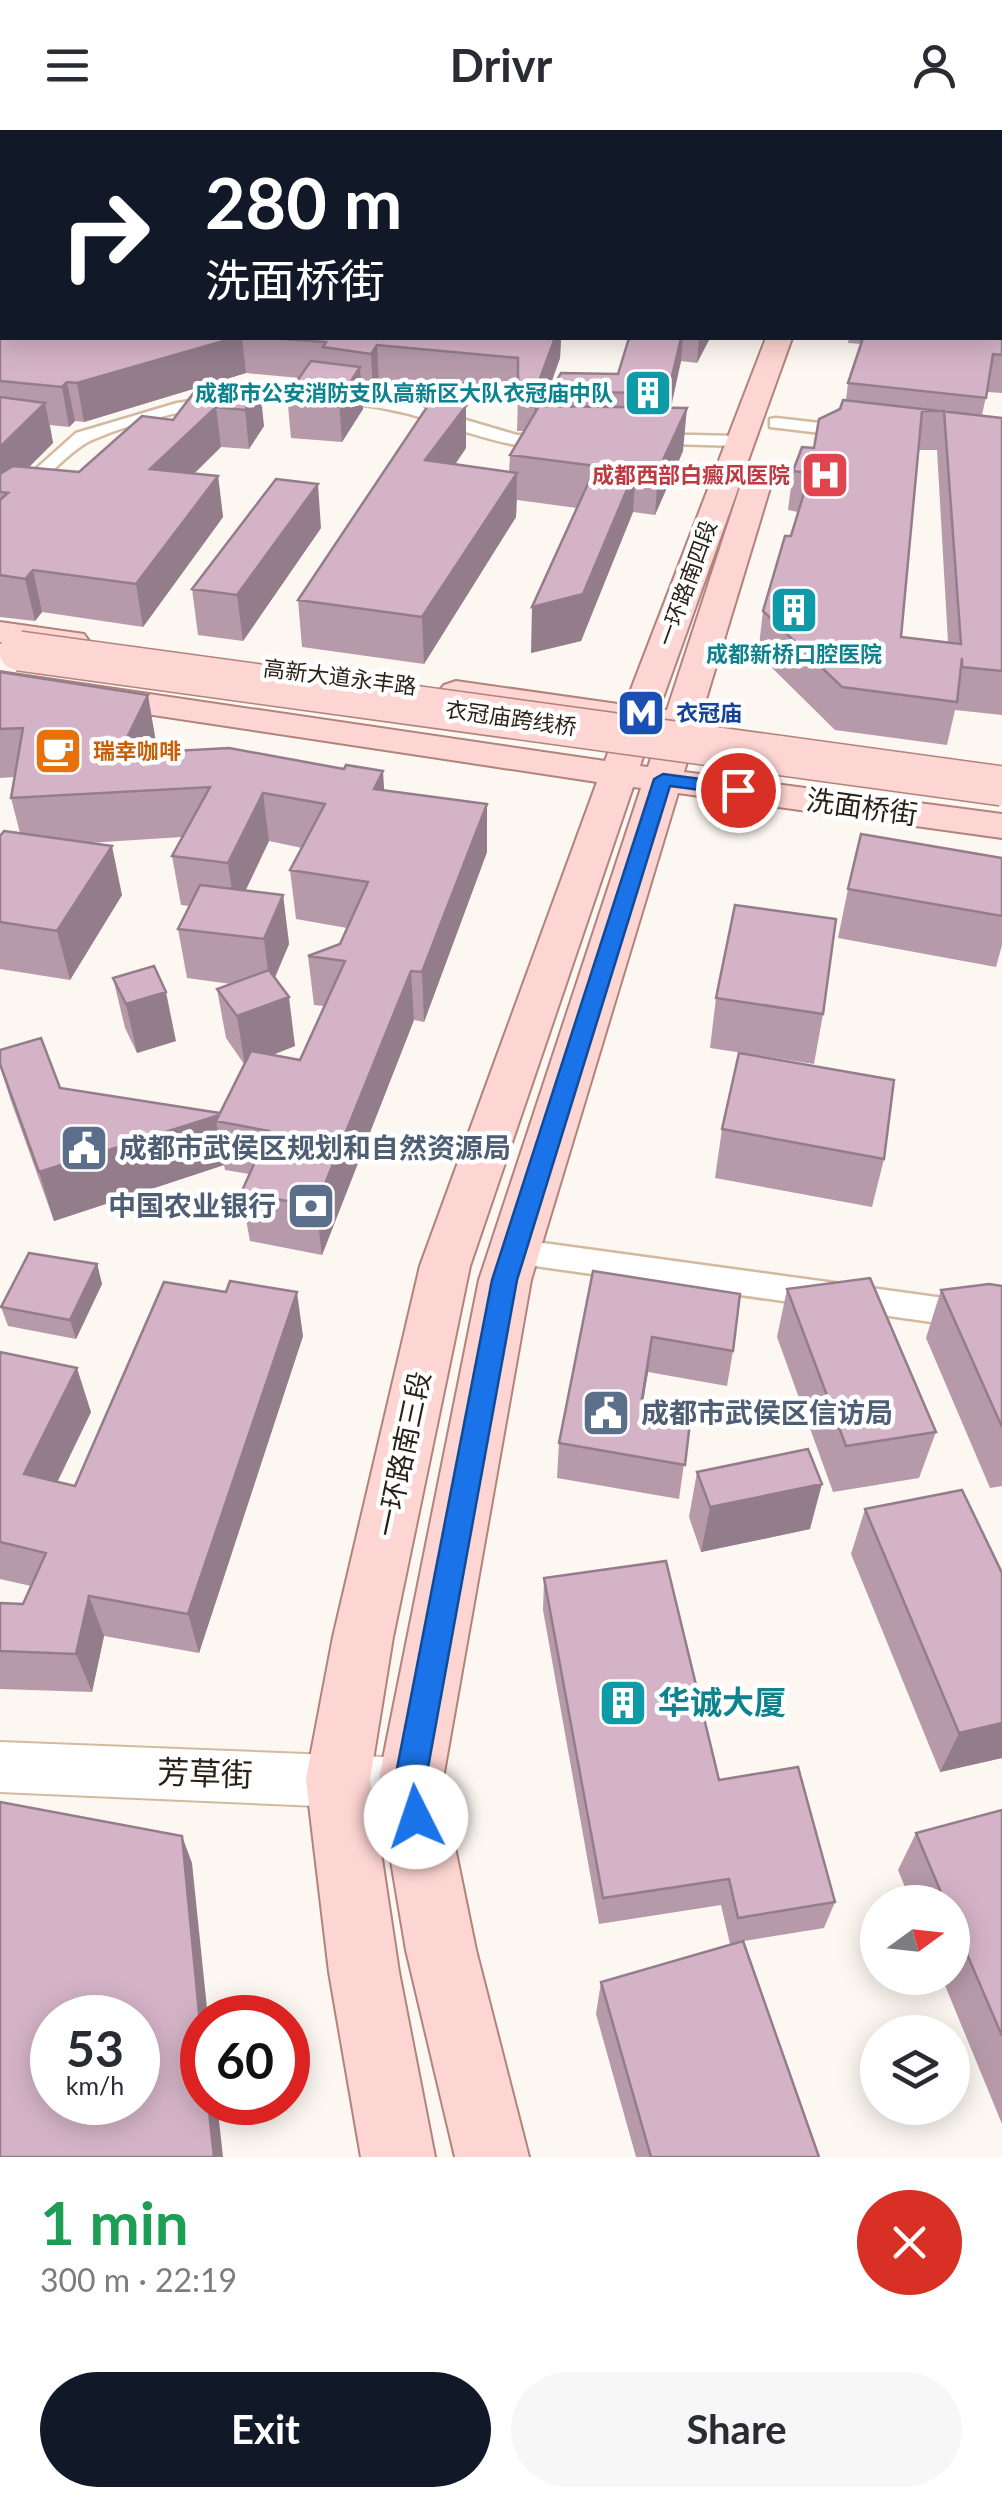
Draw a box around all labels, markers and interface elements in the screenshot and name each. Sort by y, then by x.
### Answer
icon: menu [40,38,95,93]
text: Drivr [450,38,552,92]
icon: person [907,38,962,93]
text: 280 m [205,160,402,244]
icon: right [40,170,170,300]
text: 洗面桥街 [205,253,385,307]
building icon: 成都市公安消防支队高新区大队衣冠庙中队 [622,367,674,419]
place label: 成都市公安消防支队高新区大队衣冠庙中队 [195,379,613,406]
hospital icon: 成都西部白癜风医院 [799,449,851,501]
place label: 成都西部白癜风医院 [592,461,790,488]
street label: 一环路南四段 [651,516,722,649]
building icon: 成都新桥口腔医院 [768,584,820,636]
place label: 成都新桥口腔医院 [706,640,882,667]
street label: 高新大道永丰路 [262,654,418,699]
metro station icon: 衣冠庙 [615,687,667,739]
street label: 衣冠庙跨线桥 [444,695,578,740]
place label: 衣冠庙 [676,699,742,726]
cafe icon: 瑞幸咖啡 [32,725,84,777]
place label: 瑞幸咖啡 [93,737,181,764]
pin [696,748,781,833]
icon: arrive [711,763,766,818]
street label: 洗面桥街 [804,781,920,831]
public building icon: 成都市武侯区规划和自然资源局 [58,1122,110,1174]
place label: 成都市武侯区规划和自然资源局 [119,1130,511,1164]
bank icon: 中国农业银行 [285,1180,337,1232]
place label: 中国农业银行 [108,1188,276,1222]
street label: 一环路南三段 [368,1368,436,1539]
public building icon: 成都市武侯区信访局 [580,1387,632,1439]
place label: 成都市武侯区信访局 [641,1395,893,1429]
building icon: 华诚大厦 [597,1677,649,1729]
place label: 华诚大厦 [658,1682,786,1721]
street label: 芳草街 [156,1751,254,1794]
position arrow [364,1765,468,1869]
north arrow [860,1885,970,1995]
map controls [860,1885,970,2125]
speed limit sign: 60 [180,1995,310,2125]
button: layers [860,2015,970,2125]
text: 53 [66,2018,124,2078]
text: km/h [66,2070,124,2100]
text: 1 min [40,2186,189,2258]
button: close [857,2190,962,2295]
text: 300 m · 22:19 [40,2260,237,2299]
button: Exit [40,2372,491,2487]
button: Share [511,2372,962,2487]

